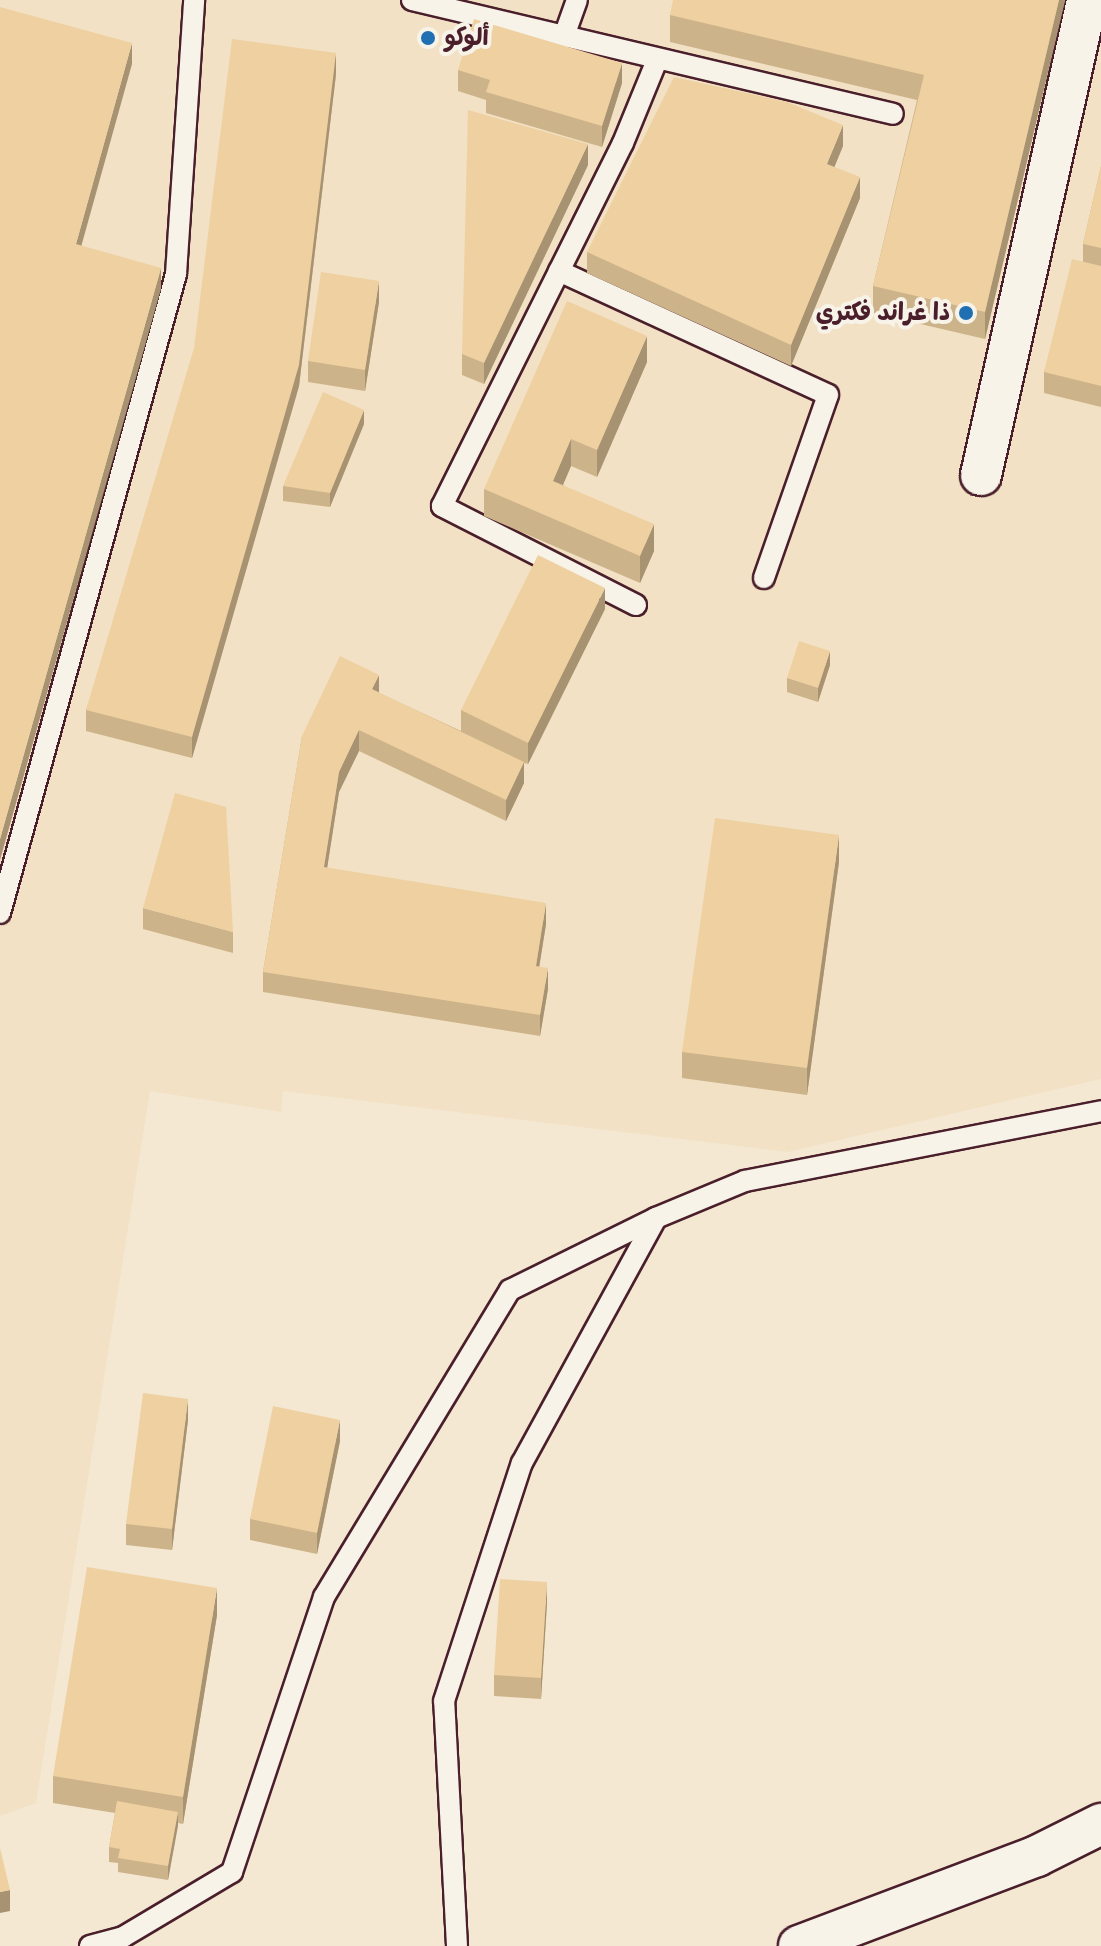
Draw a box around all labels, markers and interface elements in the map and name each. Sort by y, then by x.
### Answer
place label: ألوكو [444,24,489,52]
marker: ألوكو [419,29,437,47]
place label: ذا غراند فكتري [816,299,950,327]
marker: ذا غراند فكتري [957,304,975,322]

